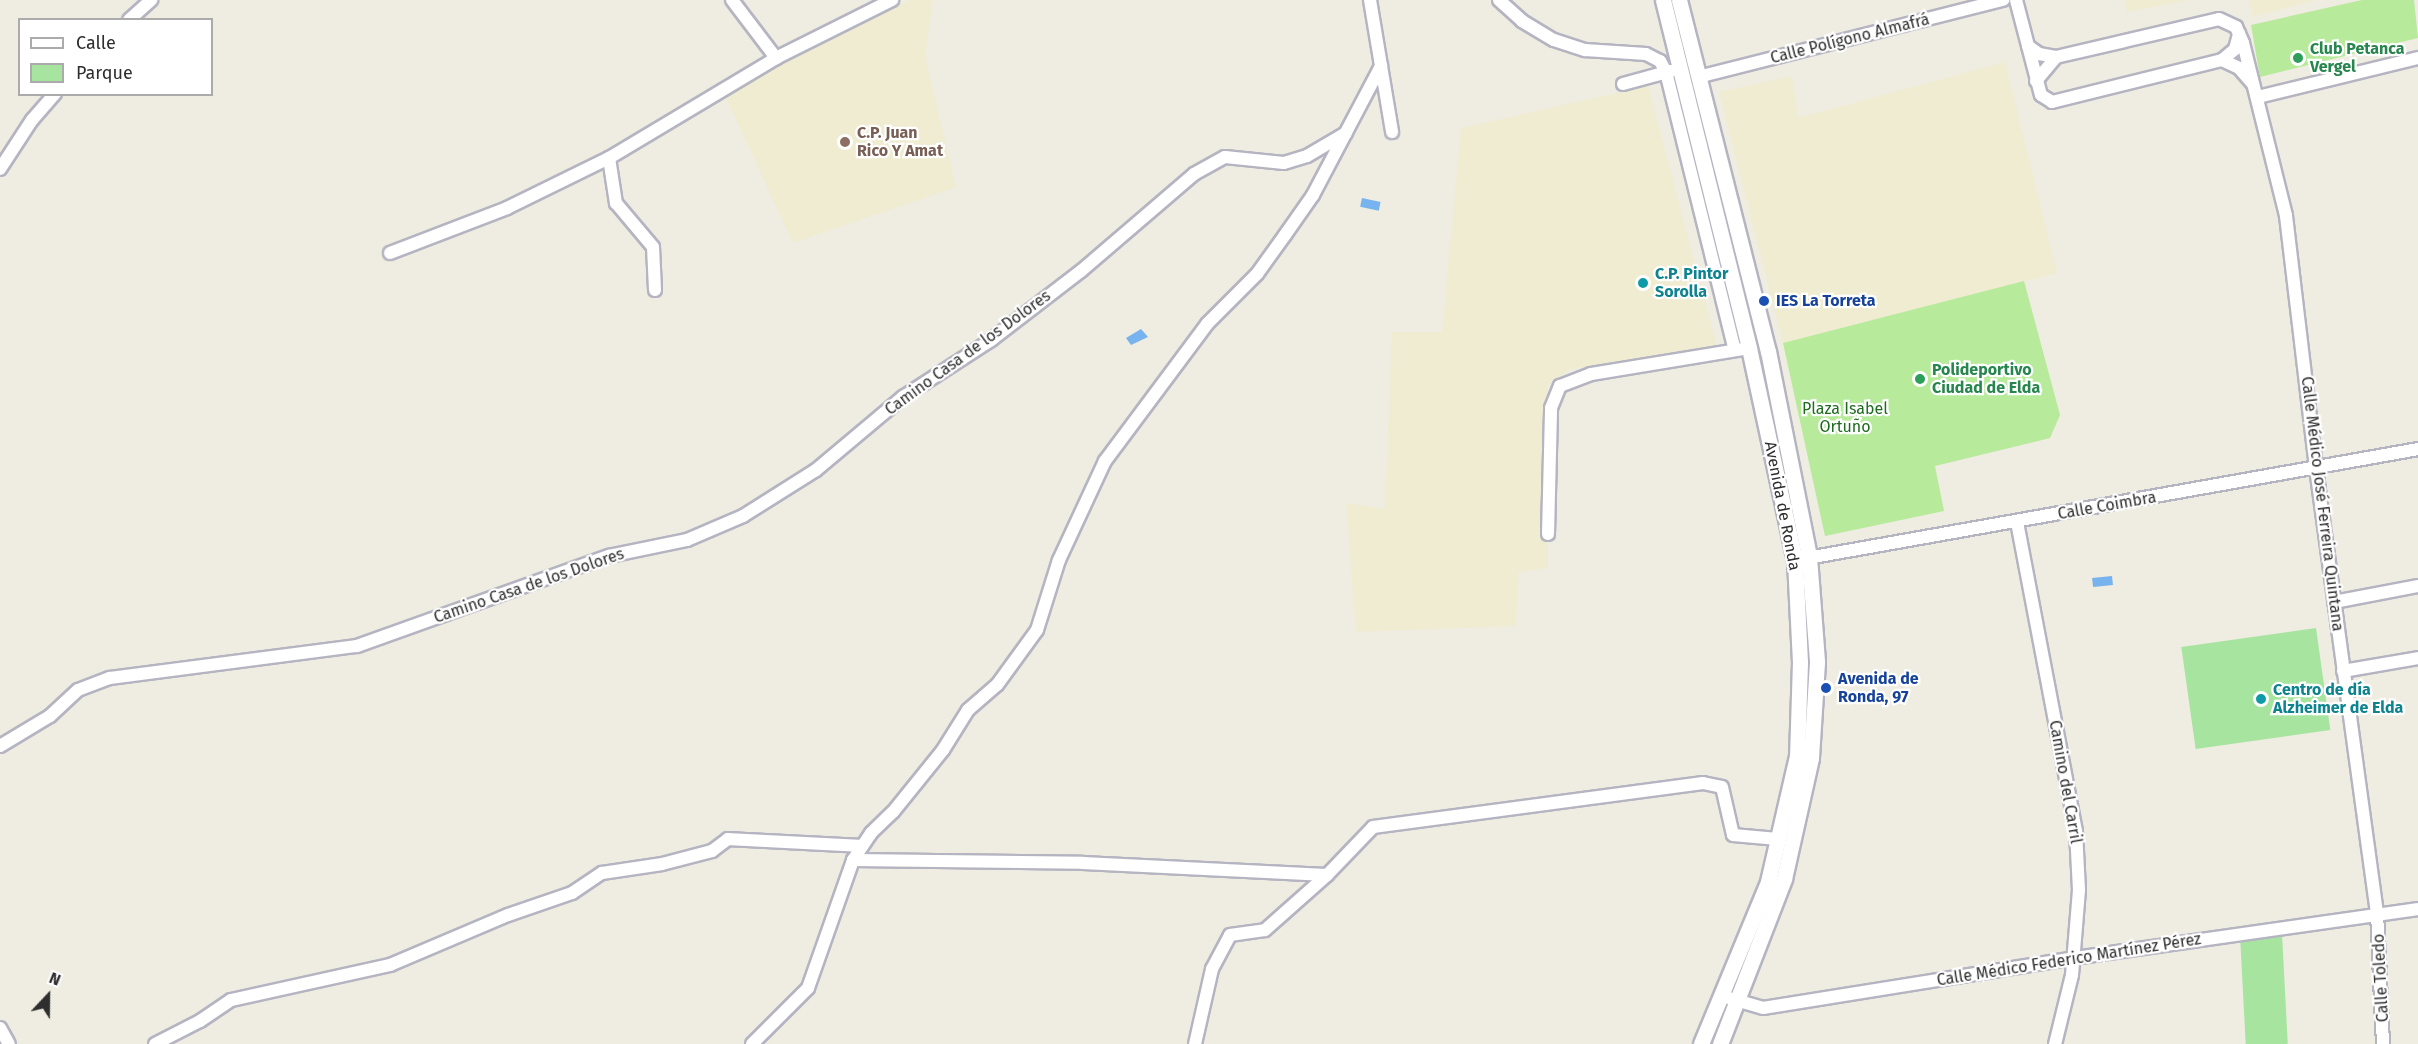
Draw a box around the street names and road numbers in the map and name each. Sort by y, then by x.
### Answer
street label: Calle Polígono Almafrá [1768,10,1932,68]
street label: Camino Casa de los Dolores [881,286,1055,420]
street label: Calle Médico José Ferreira Quintana [2297,375,2347,633]
street label: Avenida de Ronda [1760,440,1804,572]
street label: Calle Coimbra [2056,488,2158,524]
street label: Camino Casa de los Dolores [431,544,627,628]
street label: Camino del Carril [2045,719,2085,845]
street label: Calle Médico Federico Martínez Pérez [1935,930,2203,990]
street label: Calle Toledo [2369,933,2393,1023]

